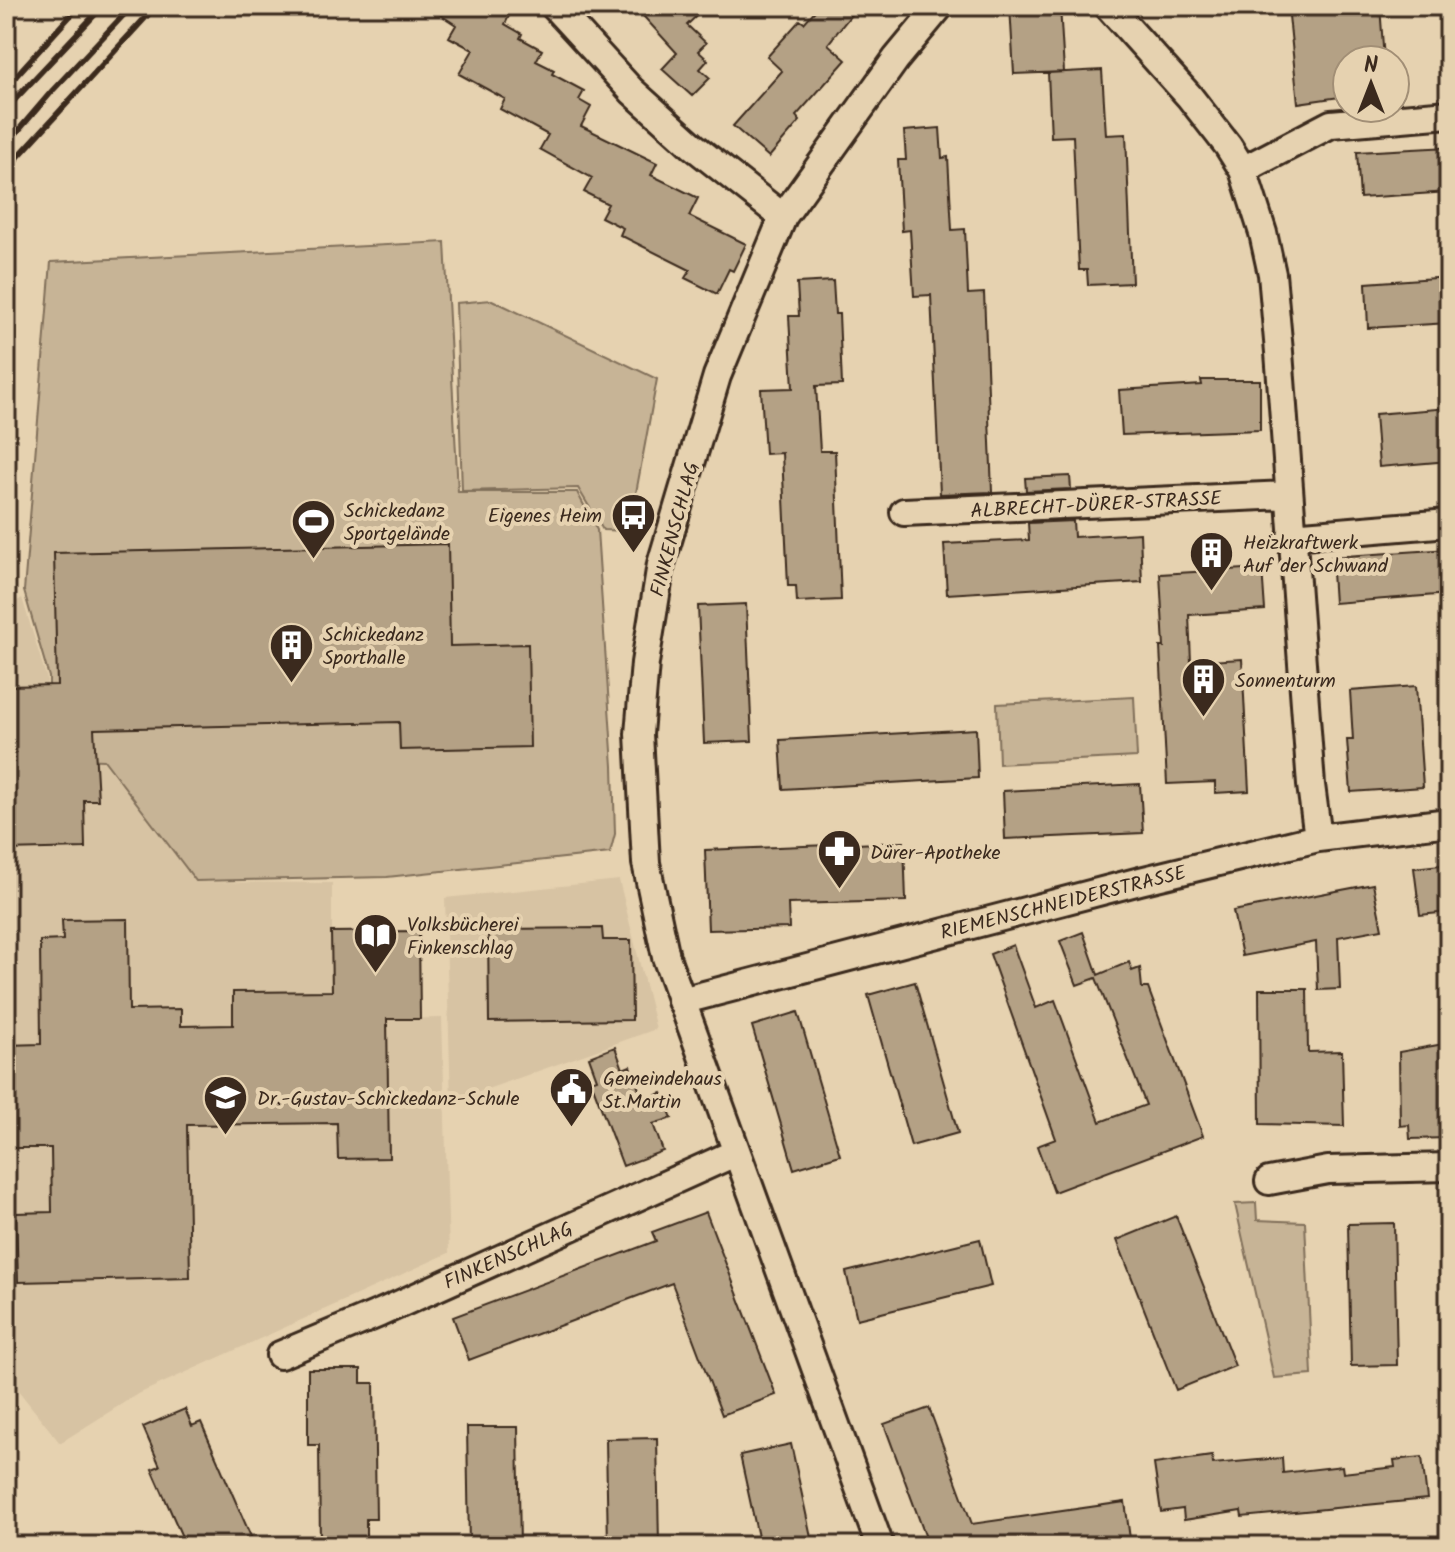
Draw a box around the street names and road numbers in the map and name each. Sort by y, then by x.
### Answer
street label: FINKENSCHLAG [643,458,709,601]
street label: ALBRECHT-DÜRER-STRASSE [970,483,1224,529]
street label: RIEMENSCHNEIDERSTRASSE [937,858,1191,950]
street label: FINKENSCHLAG [439,1214,579,1300]

